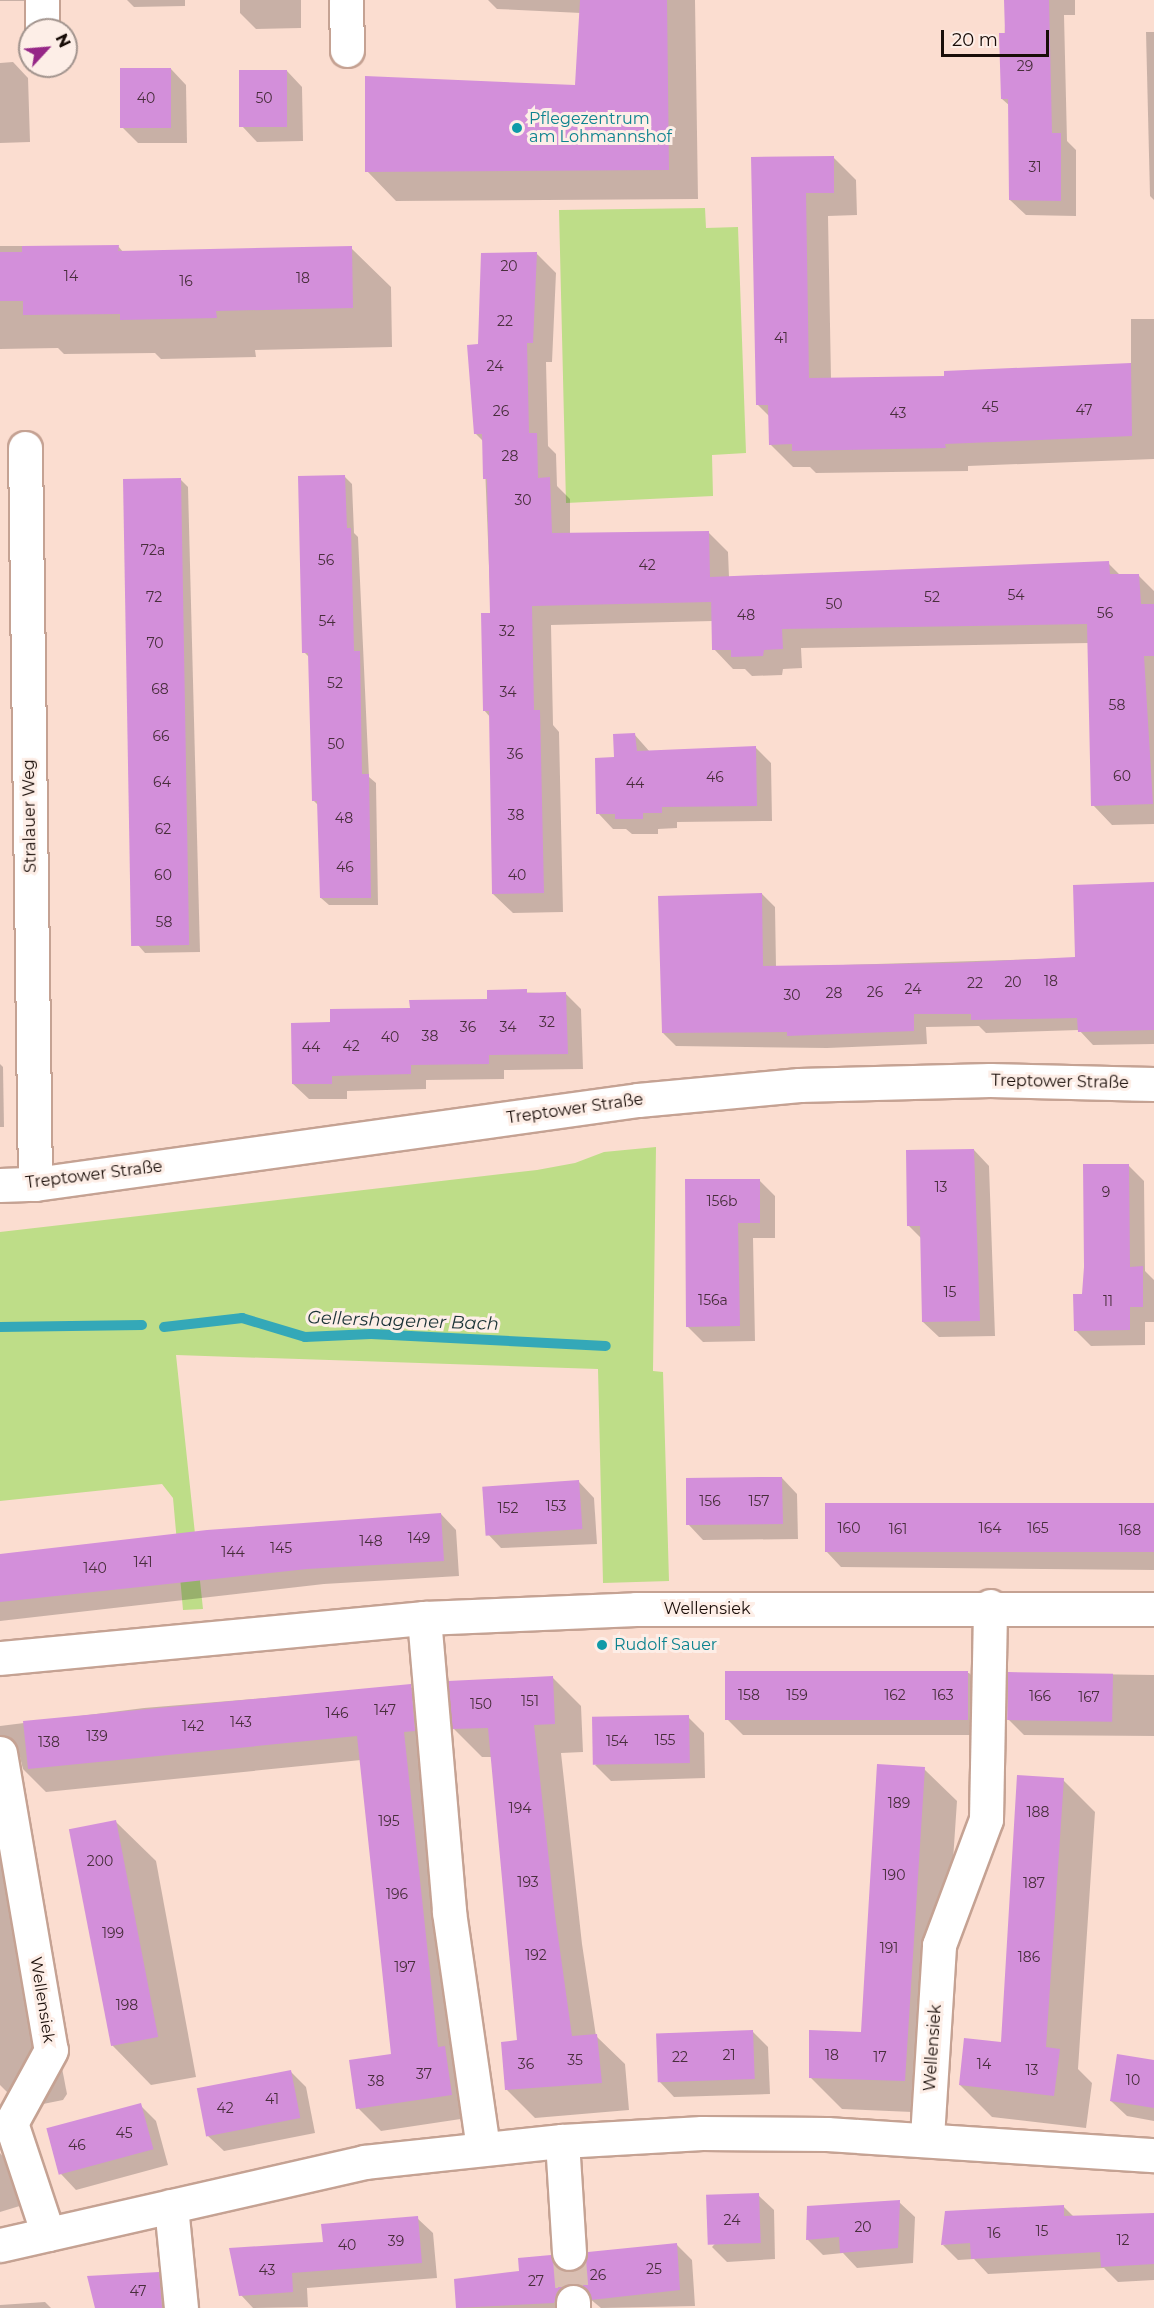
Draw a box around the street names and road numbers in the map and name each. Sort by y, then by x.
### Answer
street label: Stralauer Weg [19,759,41,873]
street label: Treptower Straße [991,1071,1129,1093]
street label: Treptower Straße [506,1090,644,1128]
street label: Treptower Straße [25,1157,163,1193]
street label: Wellensiek [664,1599,750,1619]
street label: Wellensiek [26,1956,58,2044]
street label: Wellensiek [920,2004,946,2092]

